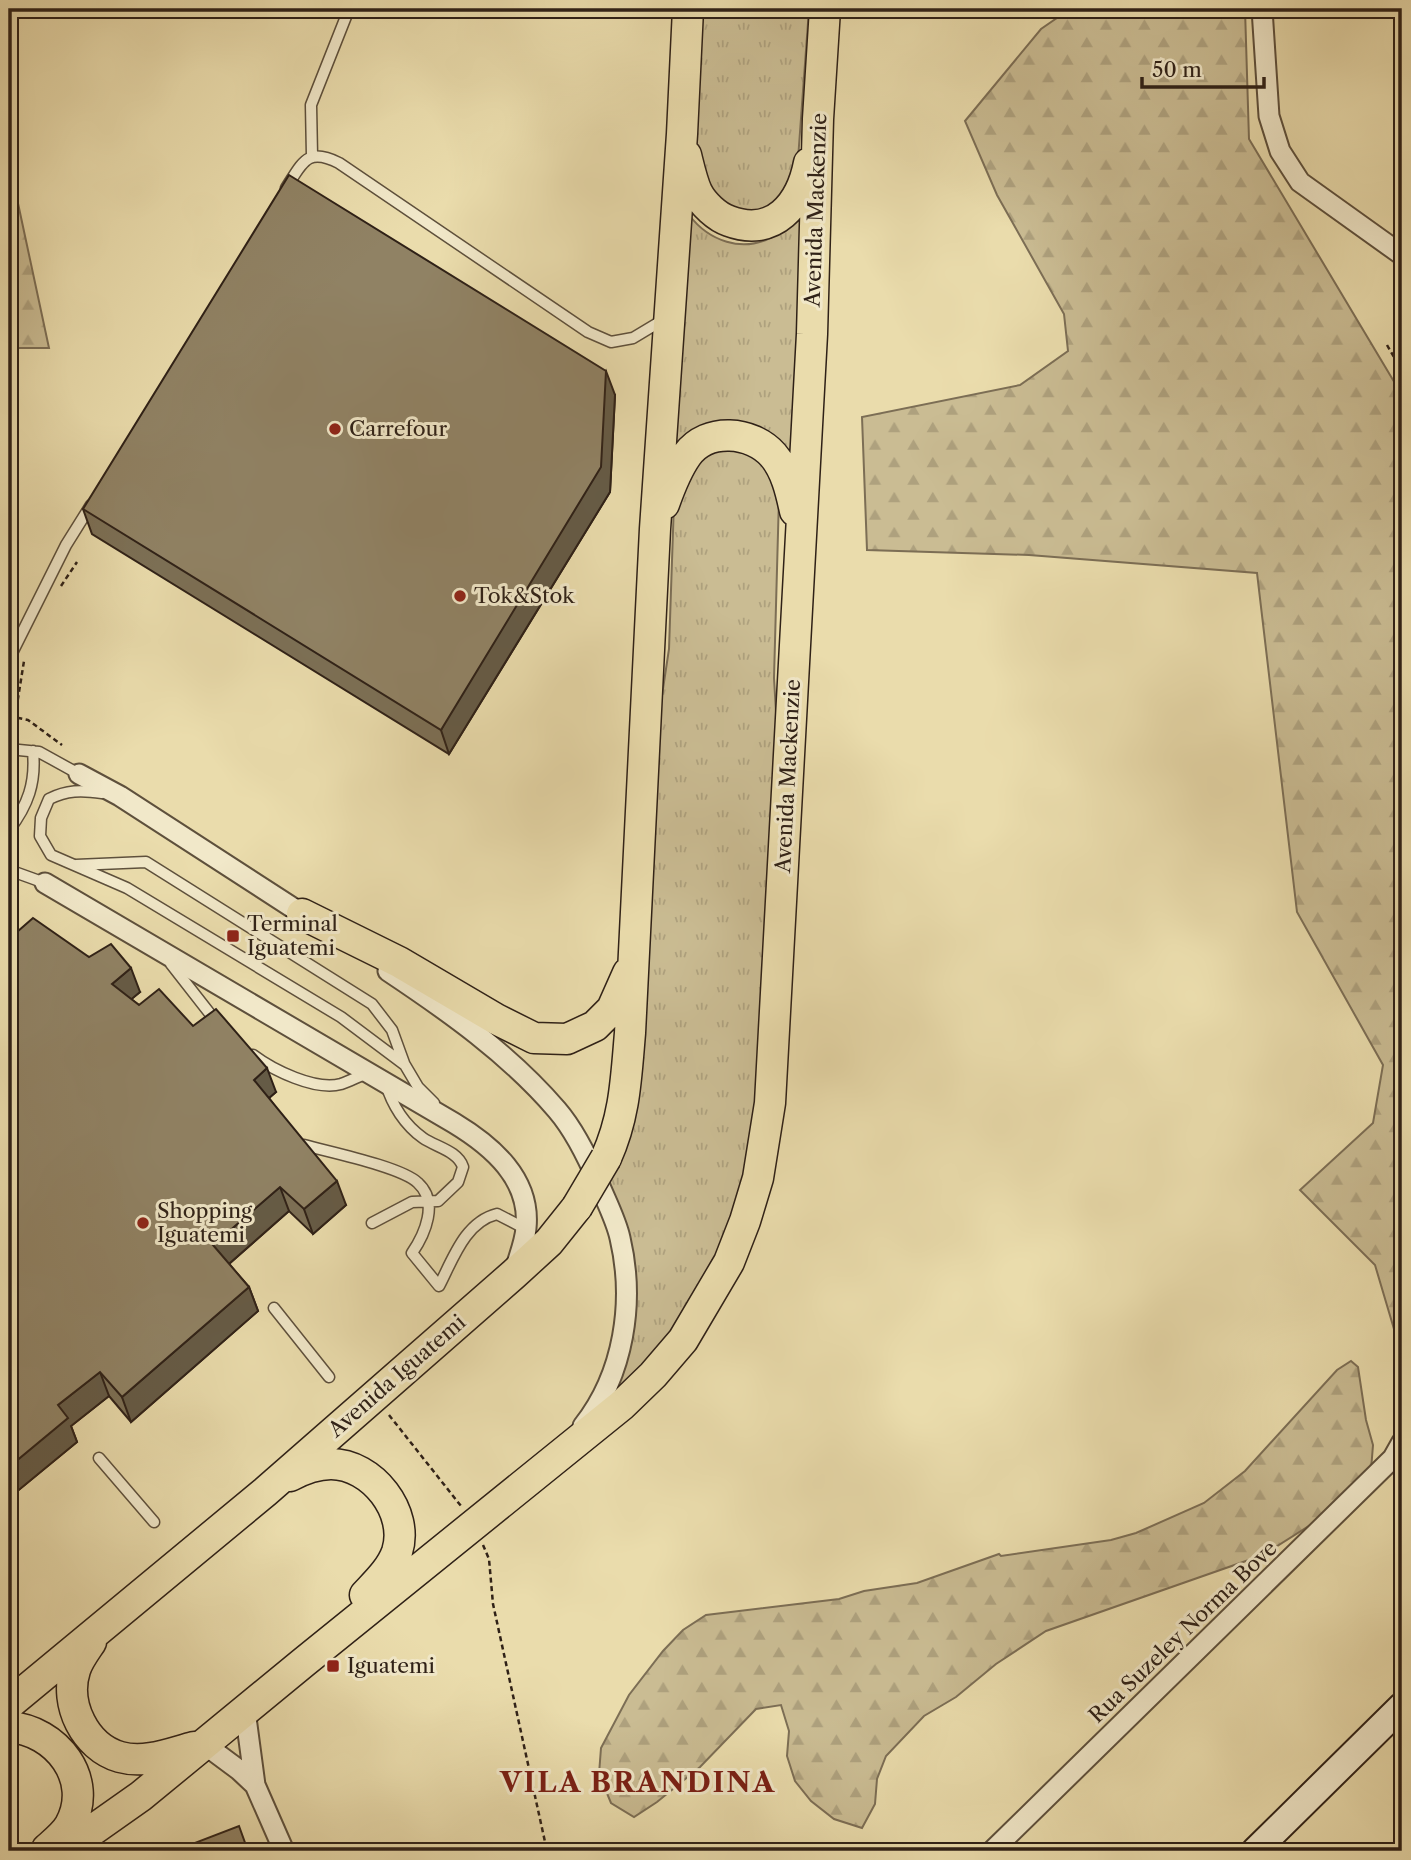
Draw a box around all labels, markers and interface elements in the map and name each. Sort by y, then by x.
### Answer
scale bar [1142,46,1264,90]
text: 50 m [1152,57,1202,82]
street label: Avenida Mackenzie [800,113,831,308]
place label: Carrefour [349,416,447,441]
marker: Carrefour [327,421,343,437]
place label: Tok&Stok [474,583,575,608]
marker: Tok&Stok [452,588,468,604]
street label: Avenida Mackenzie [770,678,805,874]
place label: Terminal Iguatemi [247,911,338,960]
marker: Terminal Iguatemi [225,928,241,944]
place label: Shopping Iguatemi [157,1198,253,1247]
marker: Shopping Iguatemi [135,1215,151,1231]
street label: Avenida Iguatemi [322,1309,470,1443]
street label: Rua Suzeley Norma Bove [1084,1535,1282,1728]
place label: Iguatemi [347,1653,435,1678]
marker: Iguatemi [325,1658,341,1674]
district label: VILA BRANDINA [499,1765,776,1799]

